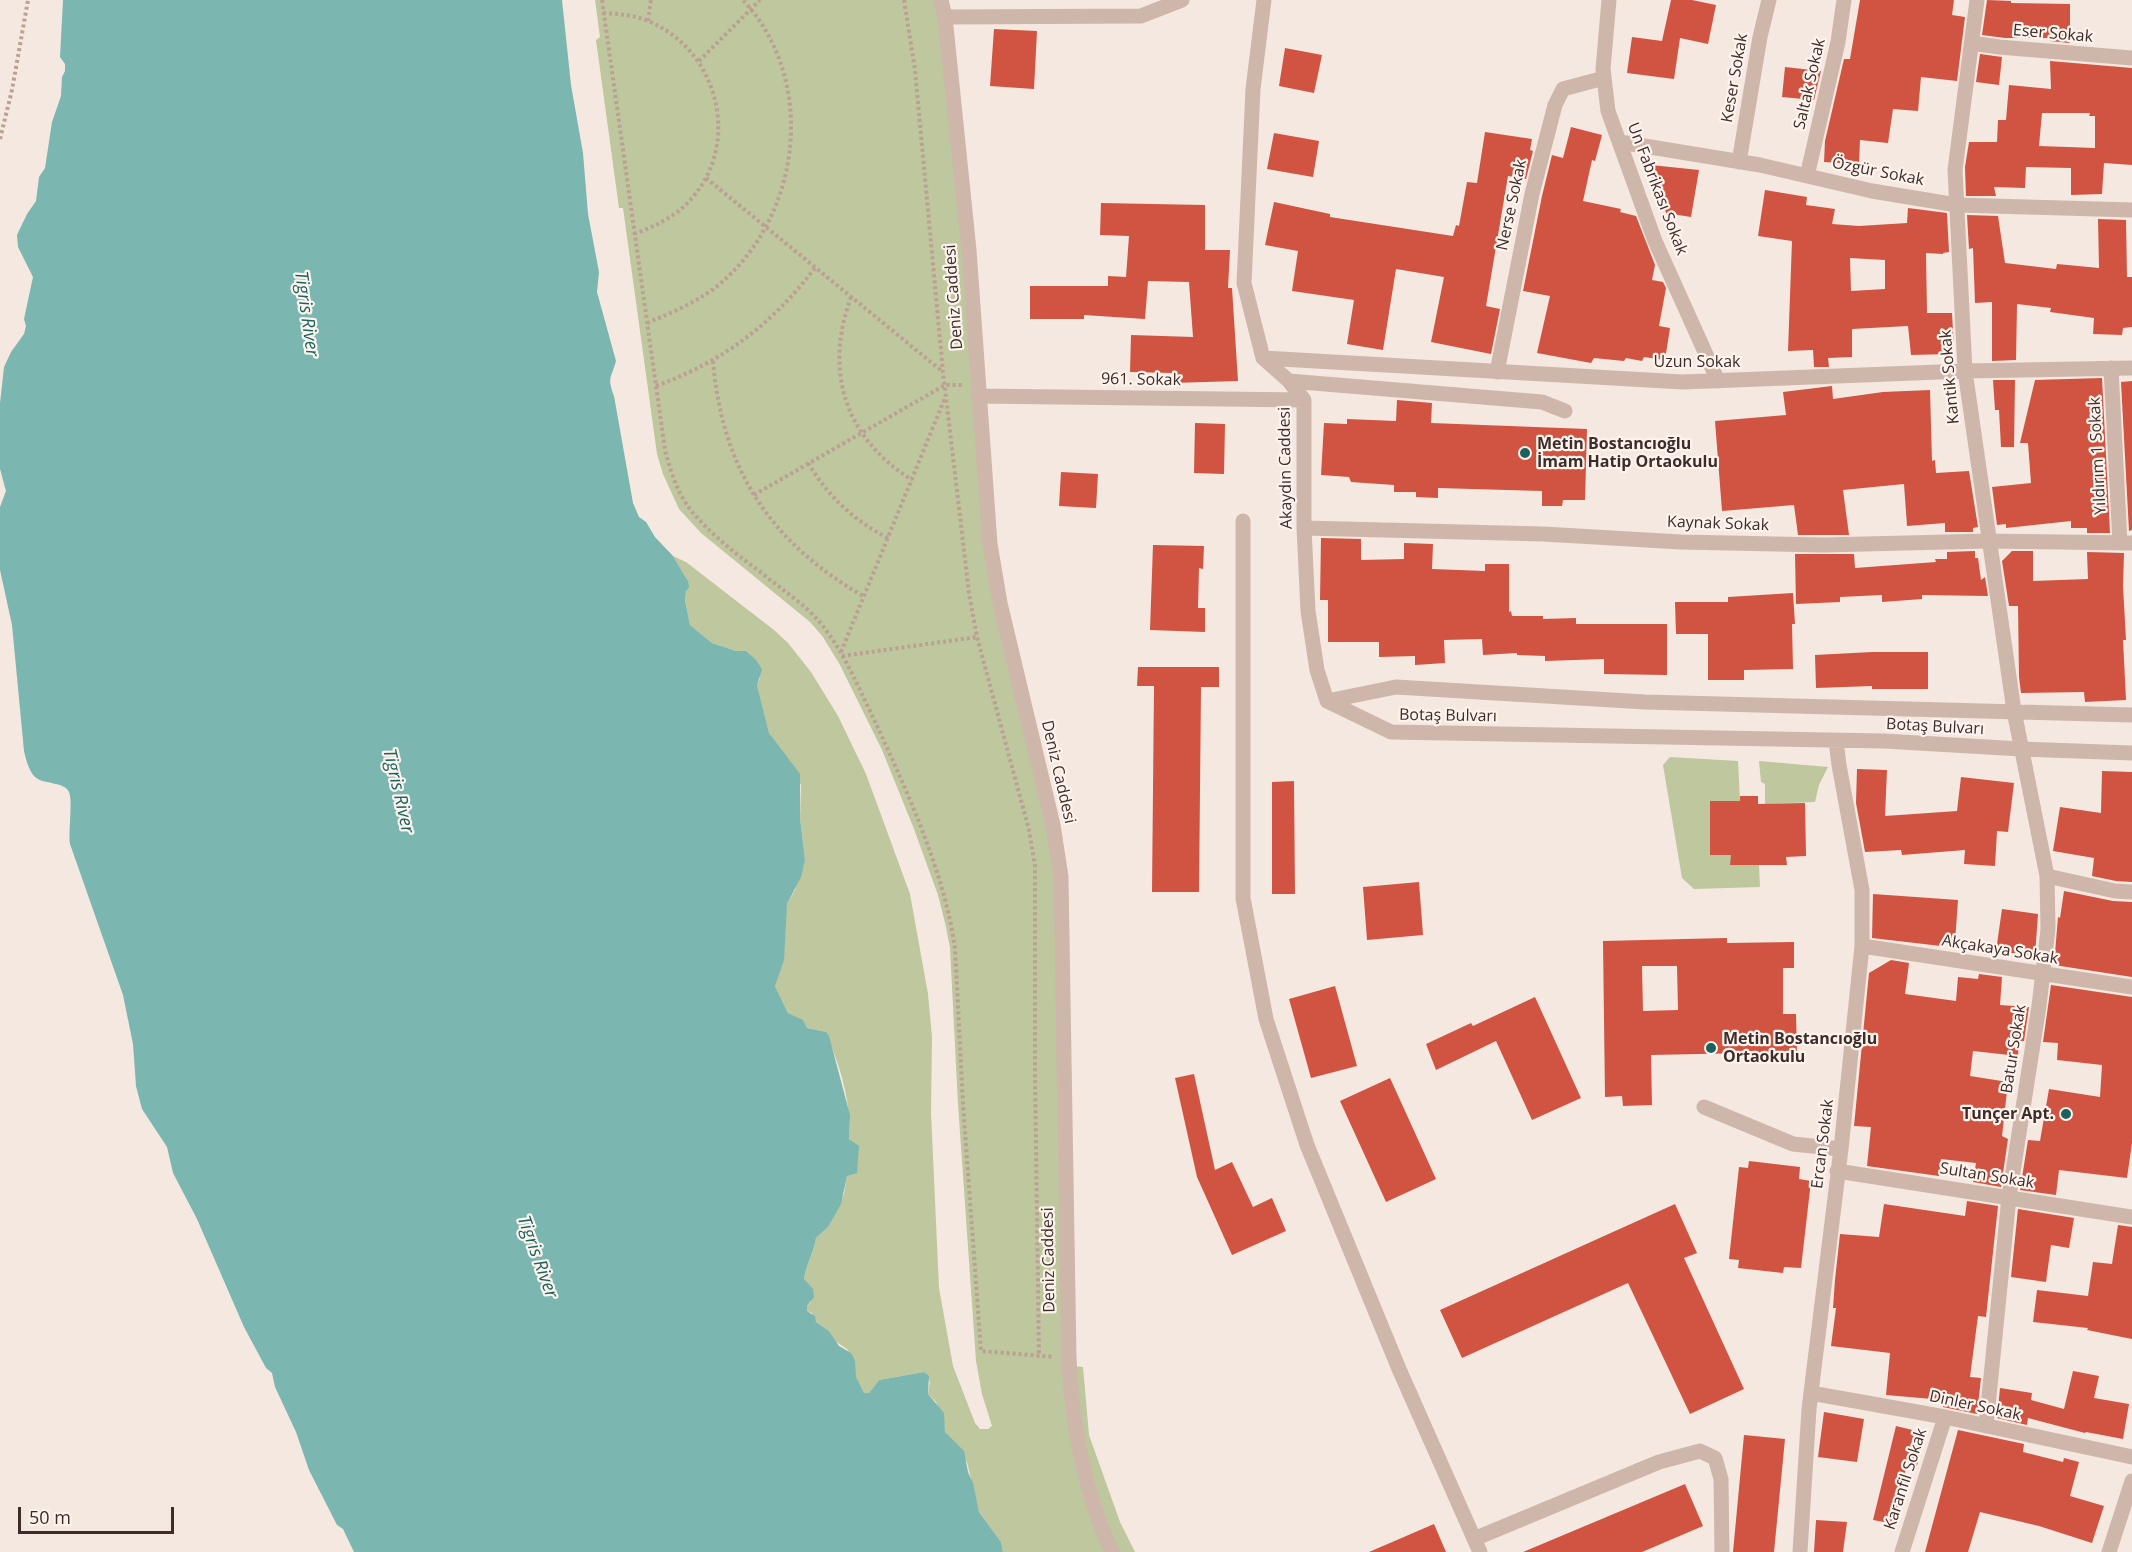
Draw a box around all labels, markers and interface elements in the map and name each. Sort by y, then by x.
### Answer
street label: Eser Sokak [2012,21,2094,47]
street label: Keser Sokak [1718,32,1752,124]
street label: Saltak Sokak [1790,37,1830,131]
street label: Un Fabrikası Sokak [1623,120,1691,258]
street label: Özgür Sokak [1830,154,1926,190]
street label: Nerse Sokak [1493,158,1531,252]
street label: Deniz Caddesi [941,244,967,350]
water label: Tigris River [289,270,323,358]
street label: Kantik Sokak [1936,329,1964,425]
street label: Uzun Sokak [1653,352,1741,372]
street label: 961. Sokak [1101,370,1181,390]
street label: Yıldırım 1 Sokak [2085,397,2111,515]
street label: Akaydın Caddesi [1275,407,1297,529]
place label: Metin Bostancıoğlu İmam Hatip Ortaokulu [1537,434,1718,472]
marker: Metin Bostancıoğlu İmam Hatip Ortaokulu [1518,446,1532,460]
street label: Kaynak Sokak [1667,513,1769,535]
street label: Botaş Bulvarı [1399,706,1497,726]
street label: Botaş Bulvarı [1886,715,1984,739]
street label: Deniz Caddesi [1037,719,1079,825]
water label: Tigris River [378,747,418,835]
street label: Akçakaya Sokak [1940,931,2060,969]
street label: Batur Sokak [1998,1003,2030,1095]
place label: Metin Bostancıoğlu Ortaokulu [1723,1029,1877,1067]
marker: Metin Bostancıoğlu Ortaokulu [1704,1041,1718,1055]
street label: Ercan Sokak [1808,1098,1838,1190]
place label: Tunçer Apt. [1962,1104,2054,1124]
marker: Tunçer Apt. [2059,1107,2073,1121]
street label: Sultan Sokak [1938,1159,2036,1193]
street label: Deniz Caddesi [1038,1207,1060,1313]
water label: Tigris River [512,1213,562,1301]
street label: Dinler Sokak [1927,1387,2023,1425]
street label: Karanfil Sokak [1881,1426,1931,1532]
scale bar [21,1495,177,1533]
text: 50 m [29,1505,71,1529]

